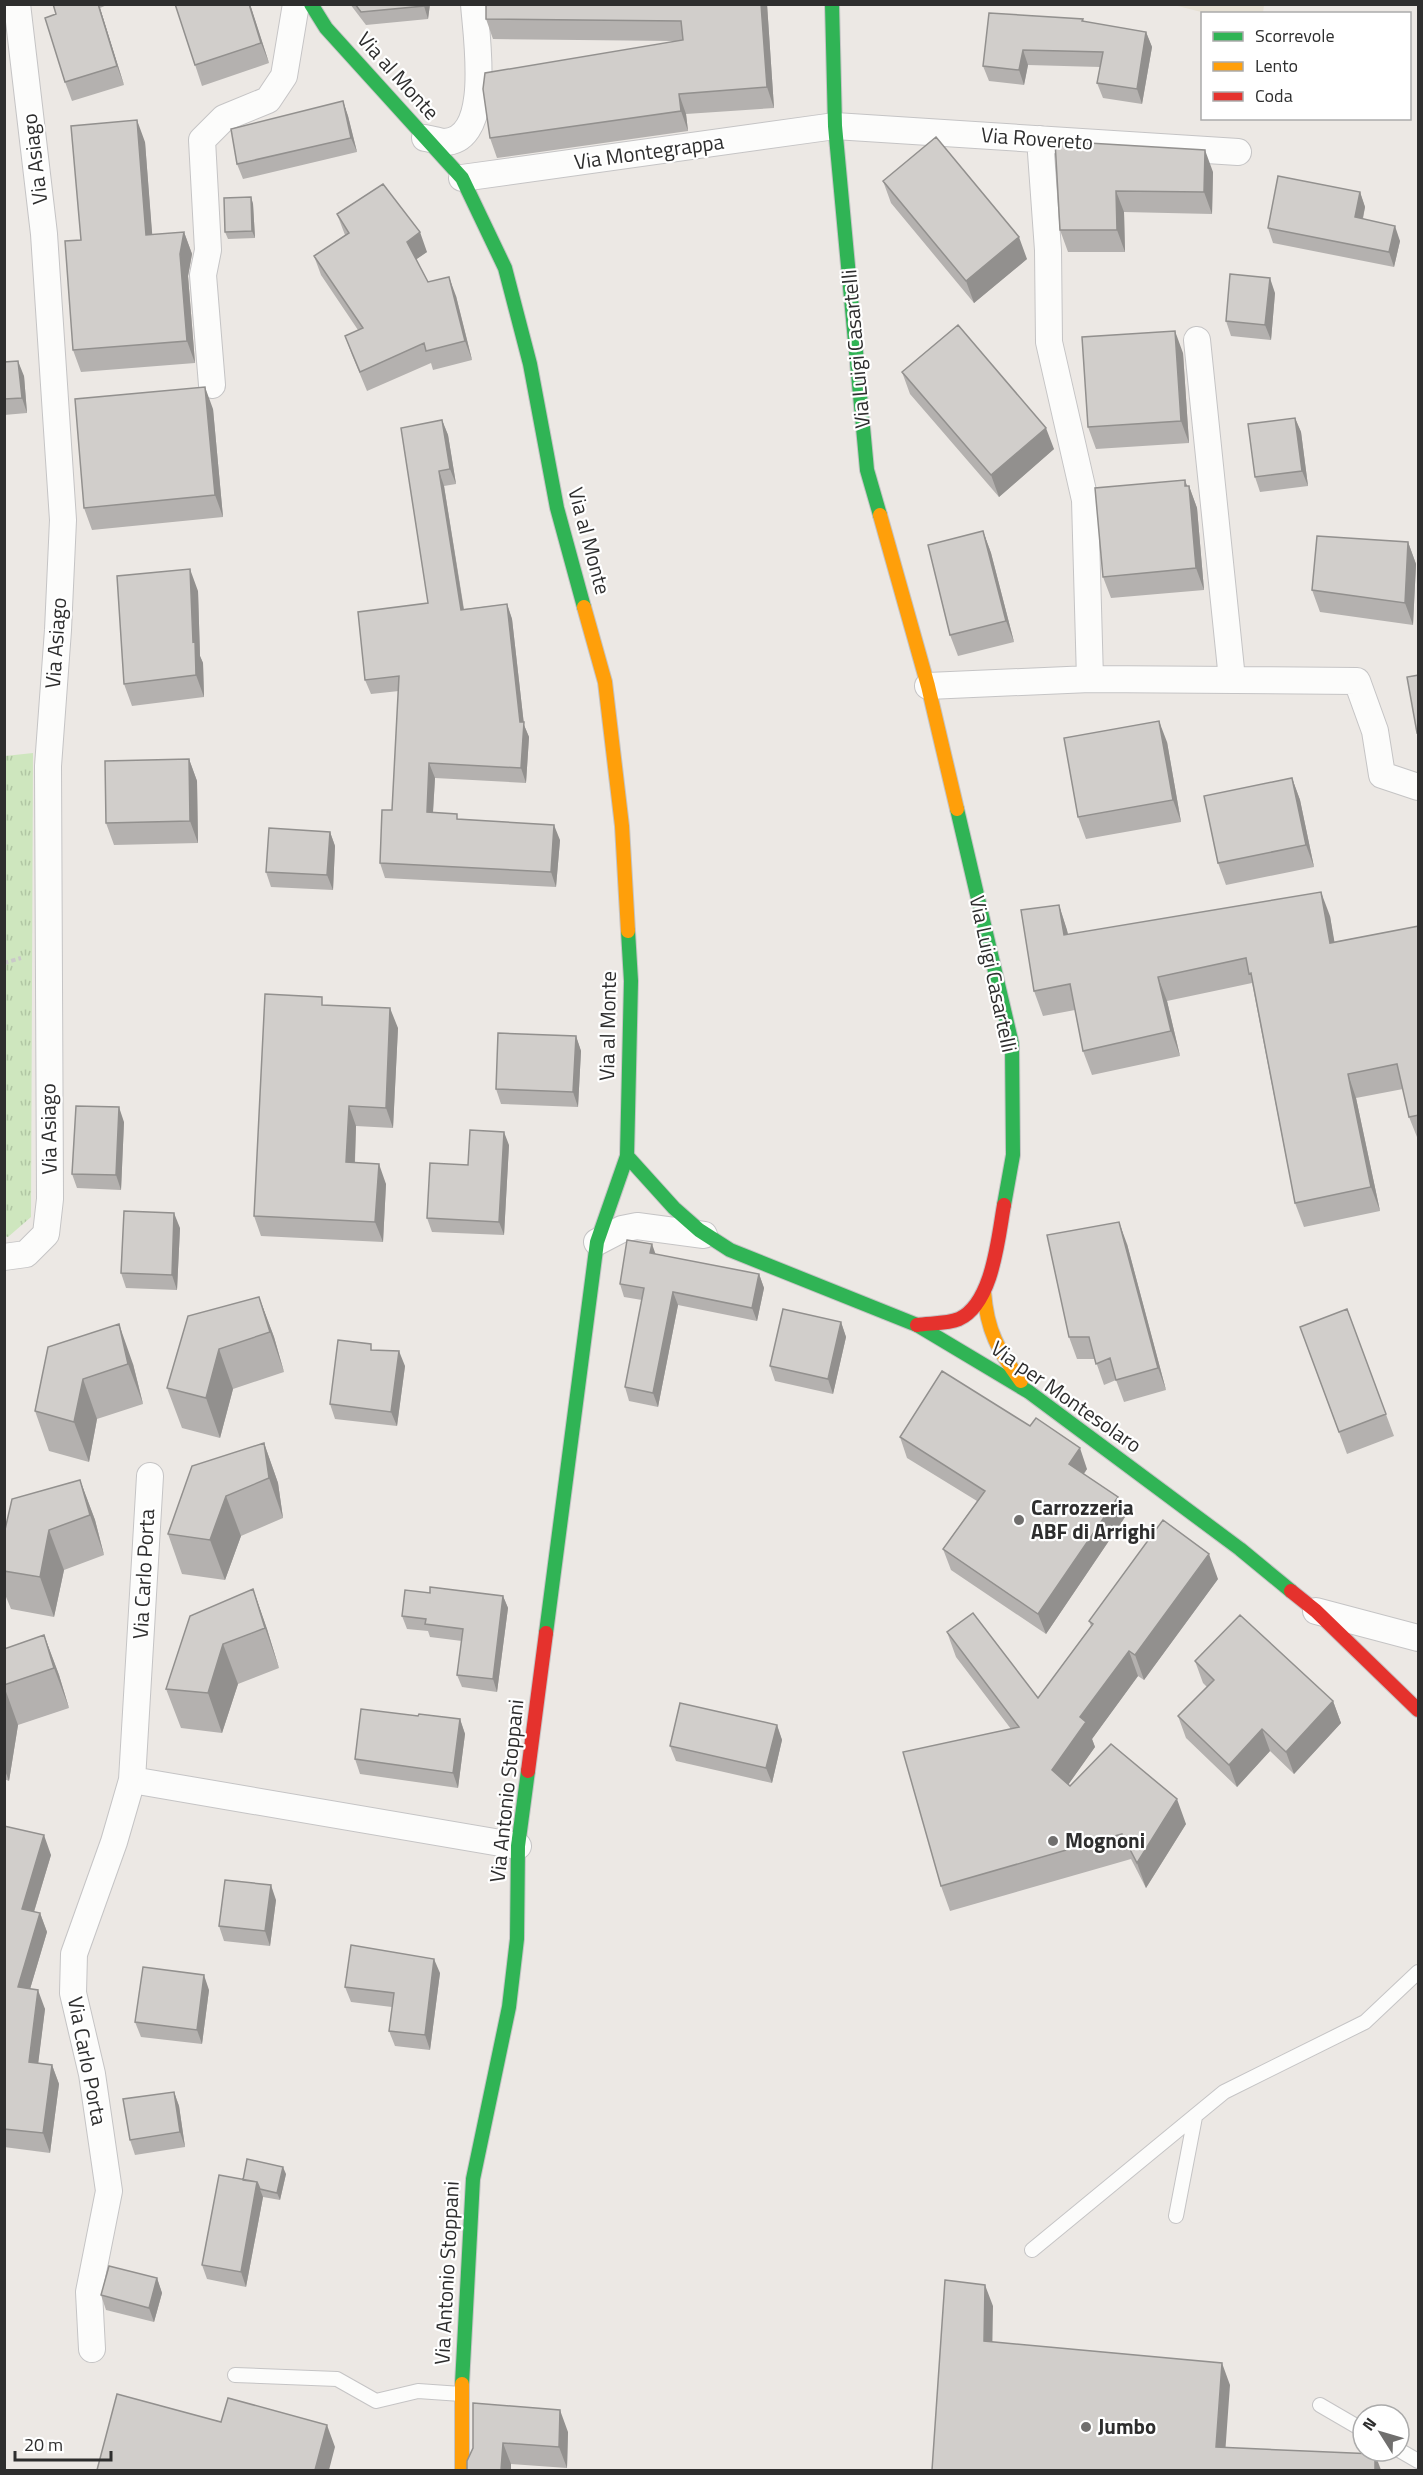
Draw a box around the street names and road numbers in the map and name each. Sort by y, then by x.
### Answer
street label: Via al Monte [350,24,447,127]
street label: Via Asiago [13,112,55,206]
street label: Via Rovereto [980,118,1094,158]
street label: Via Montegrappa [572,125,726,177]
street label: Via Luigi Casartelli [832,268,878,430]
street label: Via al Monte [560,484,620,598]
street label: Via Asiago [36,596,74,690]
street label: Via Luigi Casartelli [962,892,1026,1055]
street label: Via al Monte [590,971,624,1081]
street label: Via Asiago [31,1083,65,1175]
street label: Via per Montesolaro [985,1332,1149,1460]
street label: Via Carlo Porta [124,1508,162,1640]
street label: Via Antonio Stoppani [480,1698,532,1884]
street label: Via Carlo Porta [60,1994,116,2128]
street label: Via Antonio Stoppani [425,2180,467,2366]

